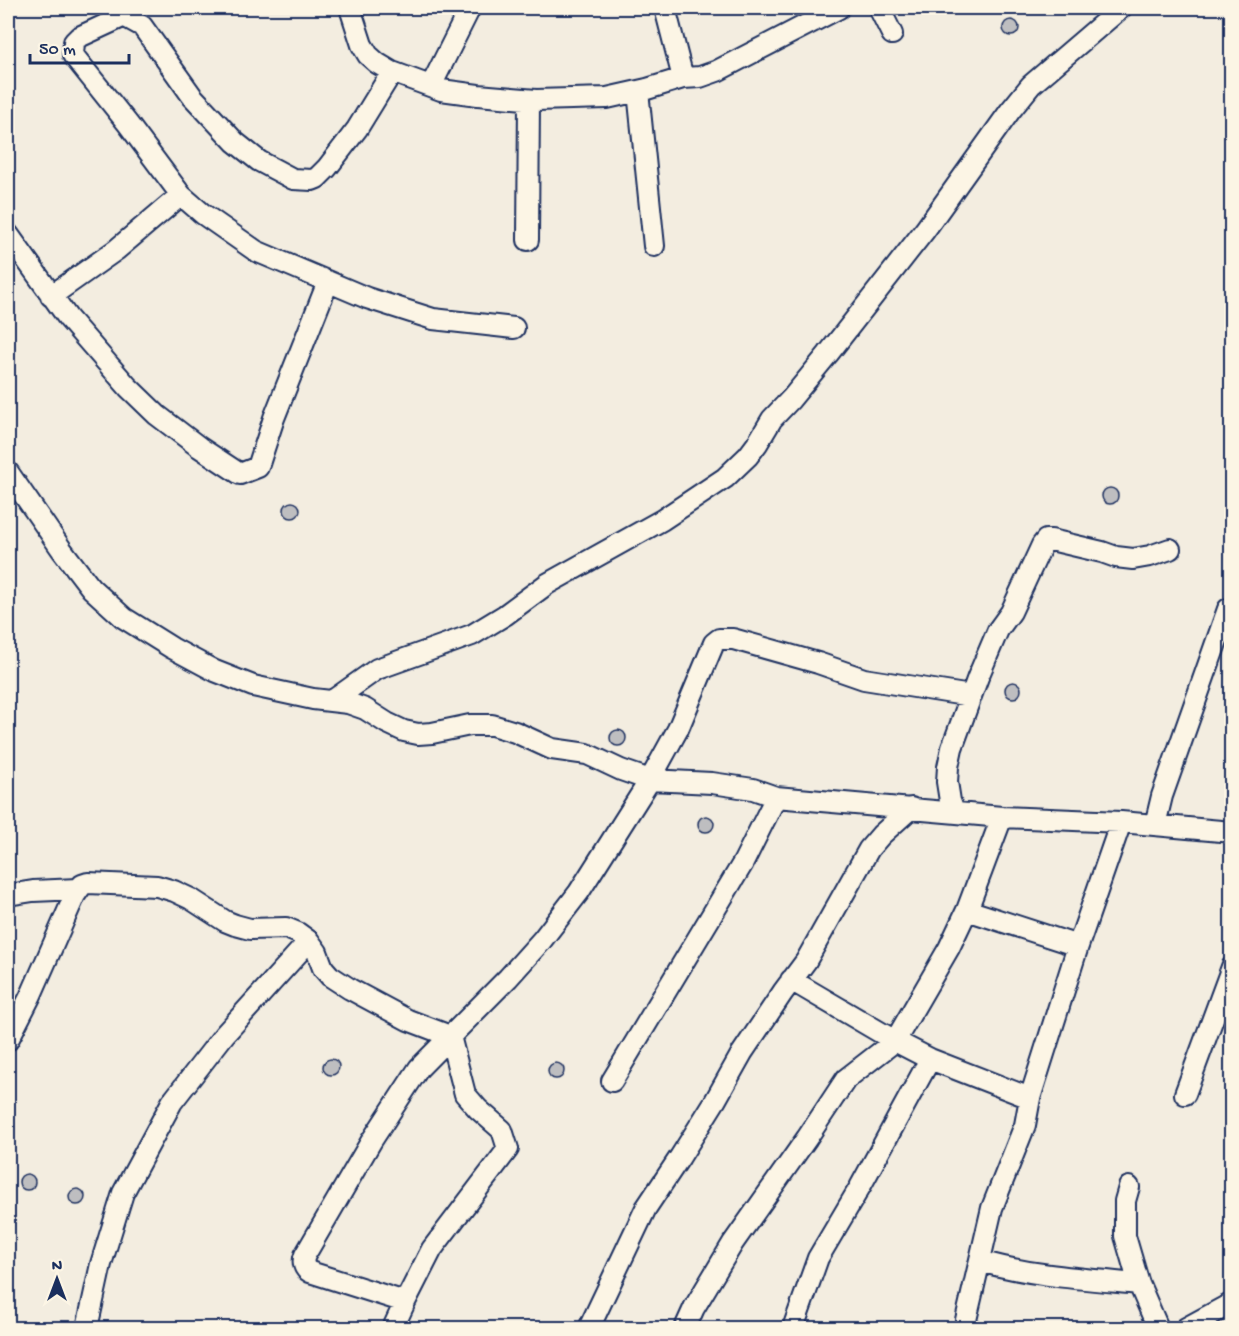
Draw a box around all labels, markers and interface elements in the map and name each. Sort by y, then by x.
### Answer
scale bar [30,27,129,65]
text: 50 m [39,40,76,61]
north arrow [27,1249,87,1309]
text: N [52,1258,63,1277]

